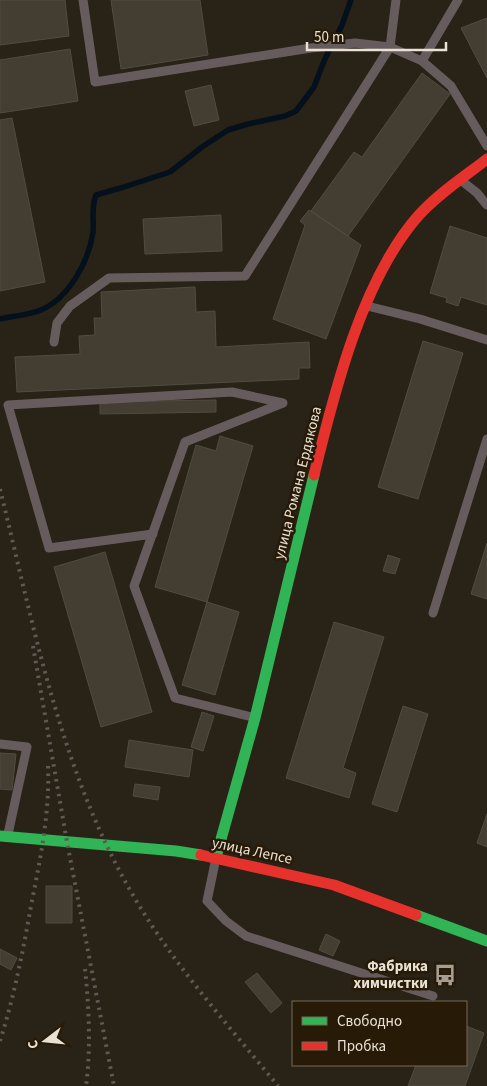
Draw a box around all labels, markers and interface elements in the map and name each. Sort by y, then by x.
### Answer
scale bar [307,20,446,52]
text: 50 m [314,27,344,48]
street label: улица Романа Ердякова [269,404,327,562]
street label: улица Лепсе [210,832,294,870]
place label: Фабрика химчистки [353,956,428,994]
bus stop icon: Фабрика химчистки [432,962,458,988]
legend [292,1001,467,1066]
text: Свободно [337,1011,402,1032]
north arrow [20,1016,70,1066]
text: Пробка [337,1036,386,1057]
text: С [23,1038,44,1051]

